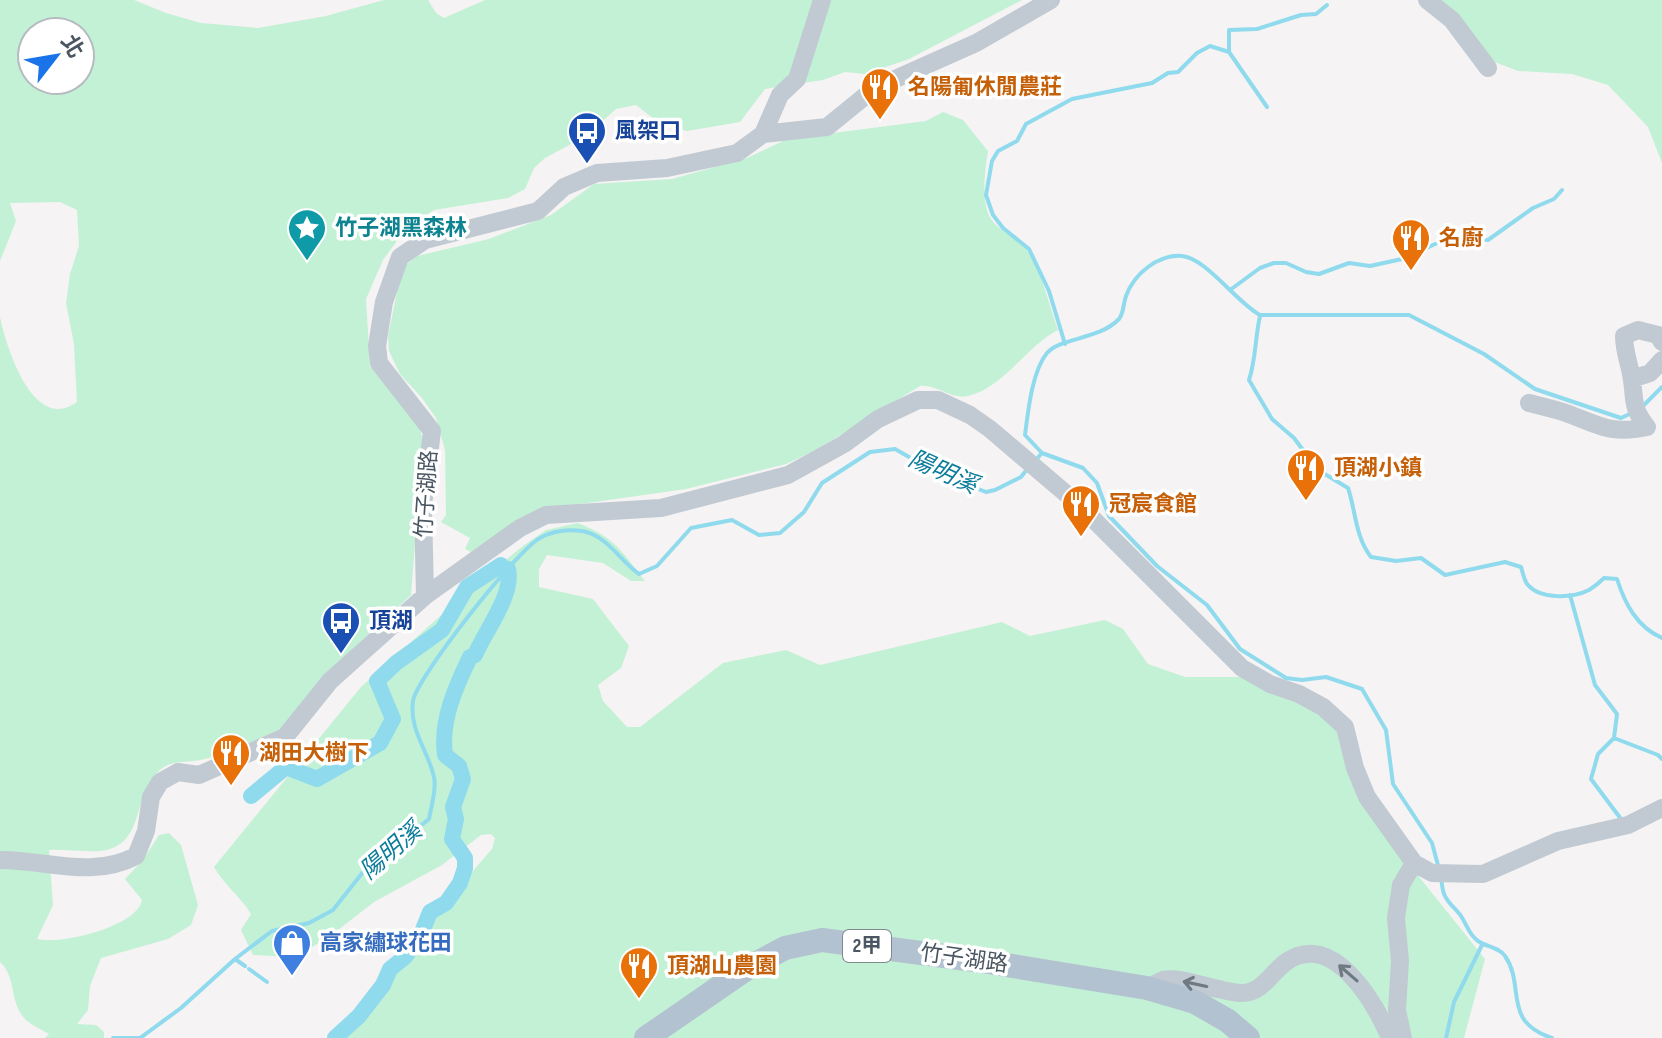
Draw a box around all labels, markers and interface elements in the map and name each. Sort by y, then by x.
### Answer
north arrow [16,16,96,96]
text: 北 [55,30,89,63]
restaurant icon: 名陽匍休閒農莊 [859,66,901,121]
place label: 名陽匍休閒農莊 [908,74,1062,101]
bus stop icon: 風架口 [566,110,608,165]
place label: 風架口 [615,118,681,145]
place icon: 竹子湖黑森林 [286,207,328,262]
place label: 竹子湖黑森林 [335,215,467,242]
restaurant icon: 名廚 [1390,217,1432,272]
place label: 名廚 [1439,225,1483,252]
water label: 陽明溪 [904,444,985,501]
restaurant icon: 頂湖小鎮 [1285,447,1327,502]
street label: 竹子湖路 [410,449,444,539]
place label: 頂湖小鎮 [1334,455,1422,482]
restaurant icon: 冠宸食館 [1060,483,1102,538]
place label: 冠宸食館 [1109,491,1197,518]
bus stop icon: 頂湖 [320,600,362,655]
place label: 頂湖 [369,608,413,635]
restaurant icon: 湖田大樹下 [210,732,252,787]
place label: 湖田大樹下 [259,740,369,767]
water label: 陽明溪 [354,814,430,886]
shop icon: 高家繡球花田 [271,922,313,977]
place label: 高家繡球花田 [320,930,452,957]
road number: 2甲 [843,930,891,962]
street label: 竹子湖路 [919,940,1009,978]
restaurant icon: 頂湖山農園 [618,945,660,1000]
place label: 頂湖山農園 [667,953,777,980]
one-way arrow [1338,964,1358,983]
one-way arrow [1183,976,1208,991]

